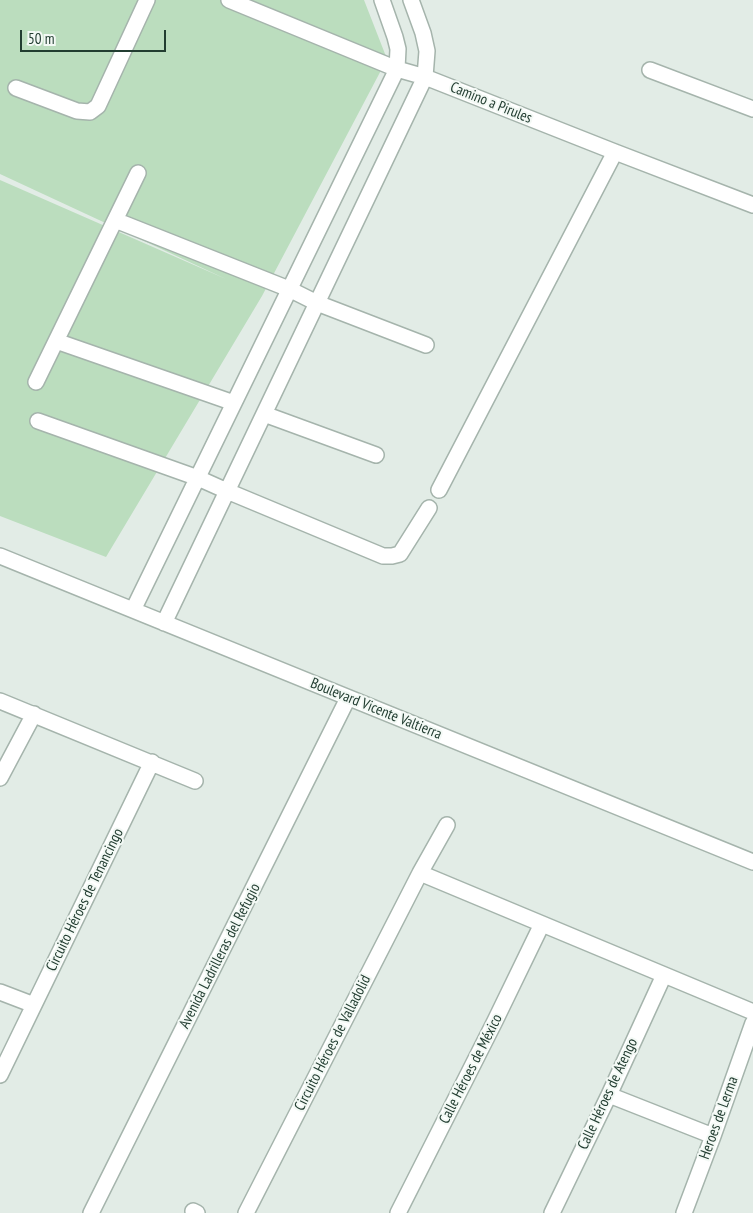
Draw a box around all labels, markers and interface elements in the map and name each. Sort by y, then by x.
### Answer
scale bar [22,20,169,52]
text: 50 m [28,29,54,48]
street label: Camino a Pirules [448,78,534,128]
street label: Boulevard Vicente Valtierra [308,674,444,744]
street label: Circuito Héroes de Tenancingo [43,826,127,974]
street label: Avenida Ladrilleras del Refugio [176,880,264,1032]
street label: Circuito Héroes de Valladolid [291,972,375,1114]
street label: Calle Héroes de México [436,1011,506,1127]
street label: Calle Héroes de Atengo [574,1035,642,1153]
street label: Heroes de Lerma [696,1074,742,1162]

